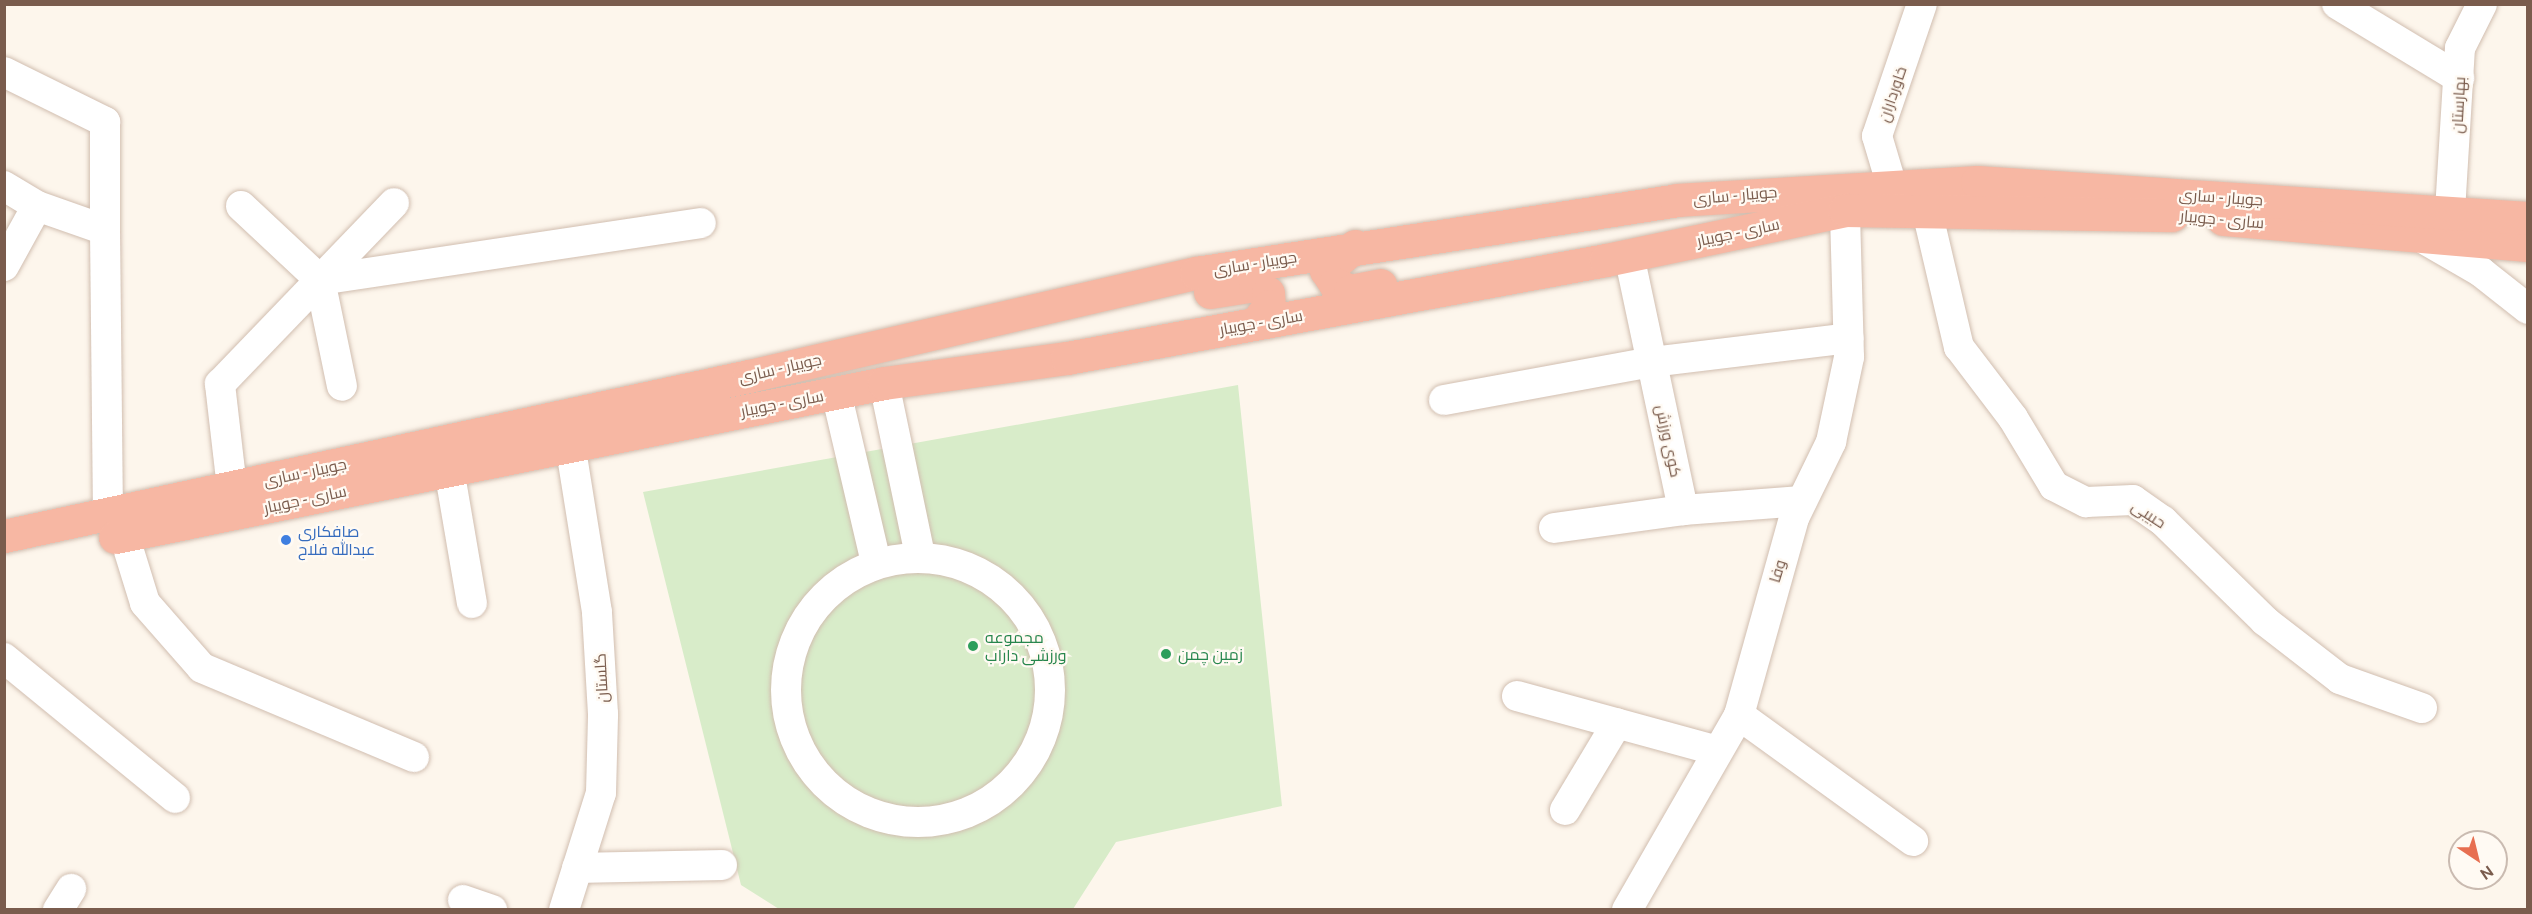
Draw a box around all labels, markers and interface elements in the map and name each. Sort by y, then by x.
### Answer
street label: خاورداران [1874,64,1910,124]
street label: بهارستان [2447,76,2469,134]
street label: جویبار - ساری [1692,182,1778,208]
street label: جویبار - ساری [2178,184,2264,210]
street label: ساری - جویبار [2179,206,2265,232]
street label: ساری - جویبار [1695,214,1781,250]
street label: جویبار - ساری [1212,247,1298,279]
street label: ساری - جویبار [1218,305,1304,339]
street label: جویبار - ساری [737,349,823,387]
street label: ساری - جویبار [739,386,825,420]
street label: کوی ورزش [1652,403,1686,479]
street label: جویبار - ساری [262,454,348,490]
street label: ساری - جویبار [262,481,348,517]
street label: حبیبی [2128,496,2170,532]
place label: صافکاری عبدالله فلاح [298,521,375,559]
marker: صافکاری عبدالله فلاح [279,533,293,547]
street label: وفا [1764,557,1790,585]
place label: مجموعه ورزشی داراب [985,627,1066,665]
marker: مجموعه ورزشی داراب [966,639,980,653]
place label: زمین چمن [1178,644,1243,664]
marker: زمین چمن [1159,647,1173,661]
street label: گلستان [590,653,612,703]
north arrow [2448,830,2508,890]
text: N [2477,862,2497,884]

